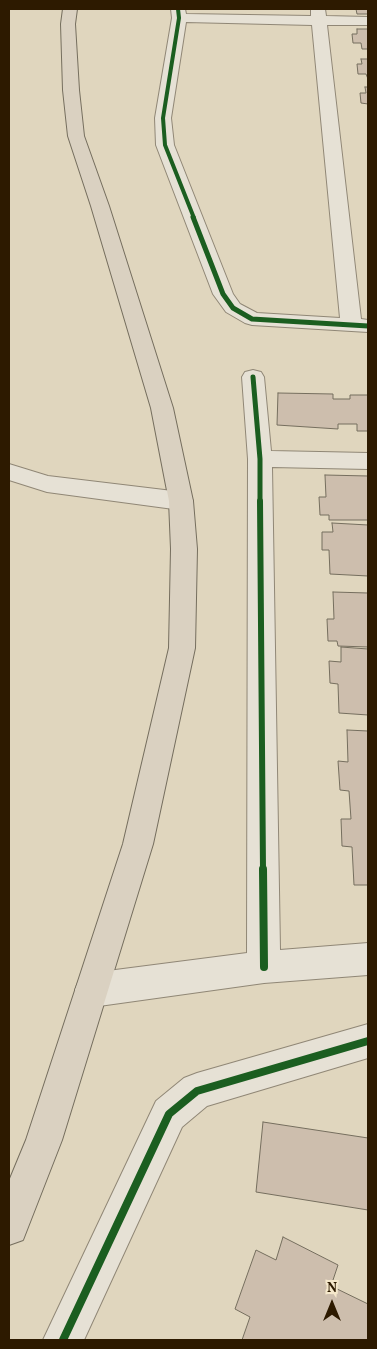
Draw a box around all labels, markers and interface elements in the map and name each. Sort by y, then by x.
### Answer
north arrow [307,1279,357,1329]
text: N [327,1279,337,1298]

